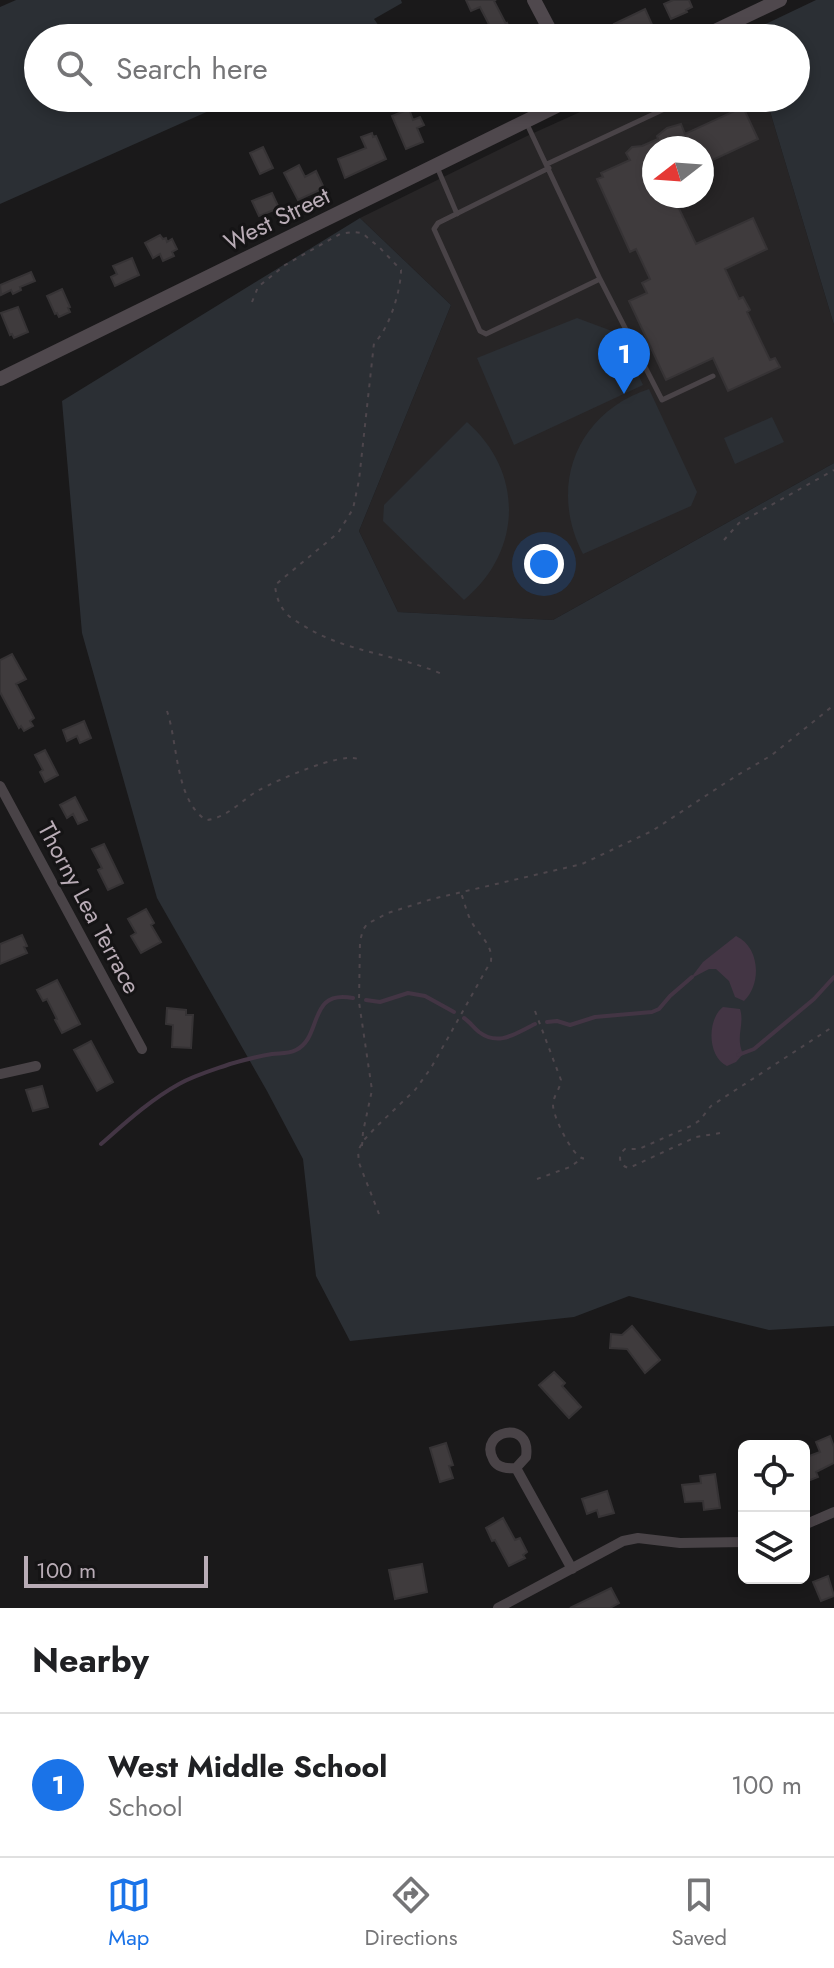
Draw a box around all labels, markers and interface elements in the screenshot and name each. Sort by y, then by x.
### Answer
search box [24,24,810,112]
icon: search [52,46,96,90]
text: Search here [116,47,268,90]
north arrow [642,136,714,208]
street label: West Street [218,178,336,259]
pin: 1 [598,328,650,394]
your location [524,544,564,584]
street label: Thorny Lea Terrace [29,816,150,1000]
map controls [738,1440,810,1584]
button: locate [738,1440,810,1512]
button: layers [738,1512,810,1584]
scale bar [24,1552,208,1588]
text: 100 m [36,1554,96,1586]
text: Nearby [32,1636,149,1685]
text: West Middle School [108,1745,387,1788]
text: 1 [51,1766,65,1804]
text: 100 m [731,1766,802,1804]
text: School [108,1788,183,1826]
tab: Map [107,1873,151,1953]
tab: Directions [365,1873,458,1953]
tab: Saved [671,1873,727,1953]

